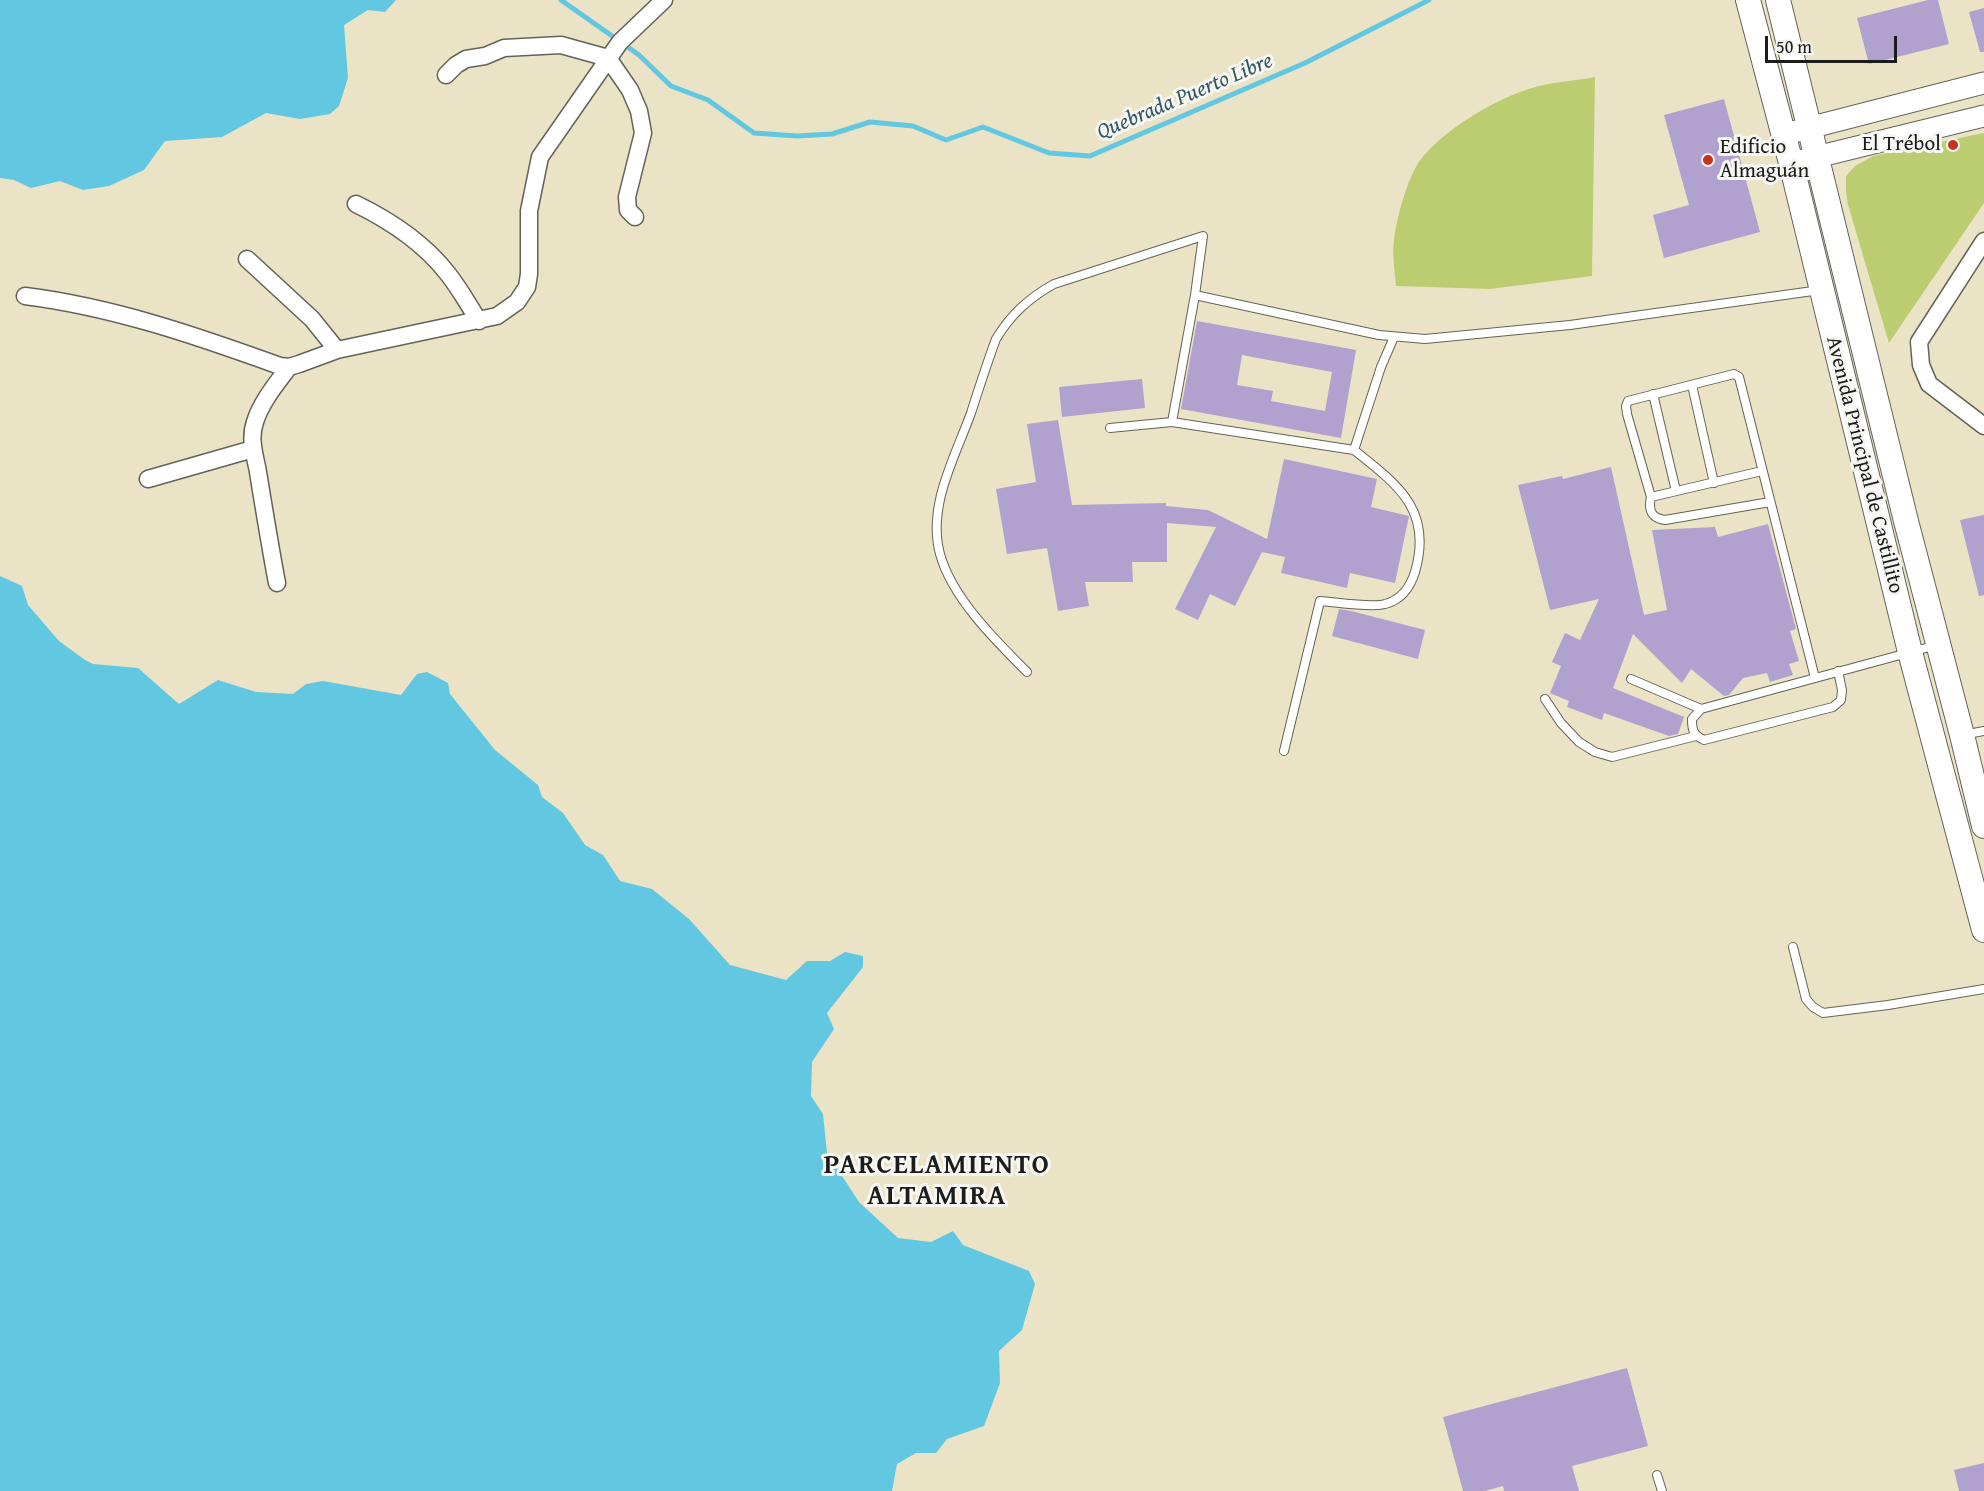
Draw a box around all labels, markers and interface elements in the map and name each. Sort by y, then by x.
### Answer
scale bar [1768,24,1900,62]
text: 50 m [1776,33,1812,60]
water label: Quebrada Puerto Libre [1093,48,1277,146]
place label: El Trébol [1862,132,1941,158]
place label: Edificio Almaguán [1720,135,1809,185]
marker: El Trébol [1946,138,1960,152]
marker: Edificio Almaguán [1701,153,1715,167]
street label: Avenida Principal de Castillito [1820,334,1908,596]
district label: PARCELAMIENTO ALTAMIRA [824,1150,1050,1213]

